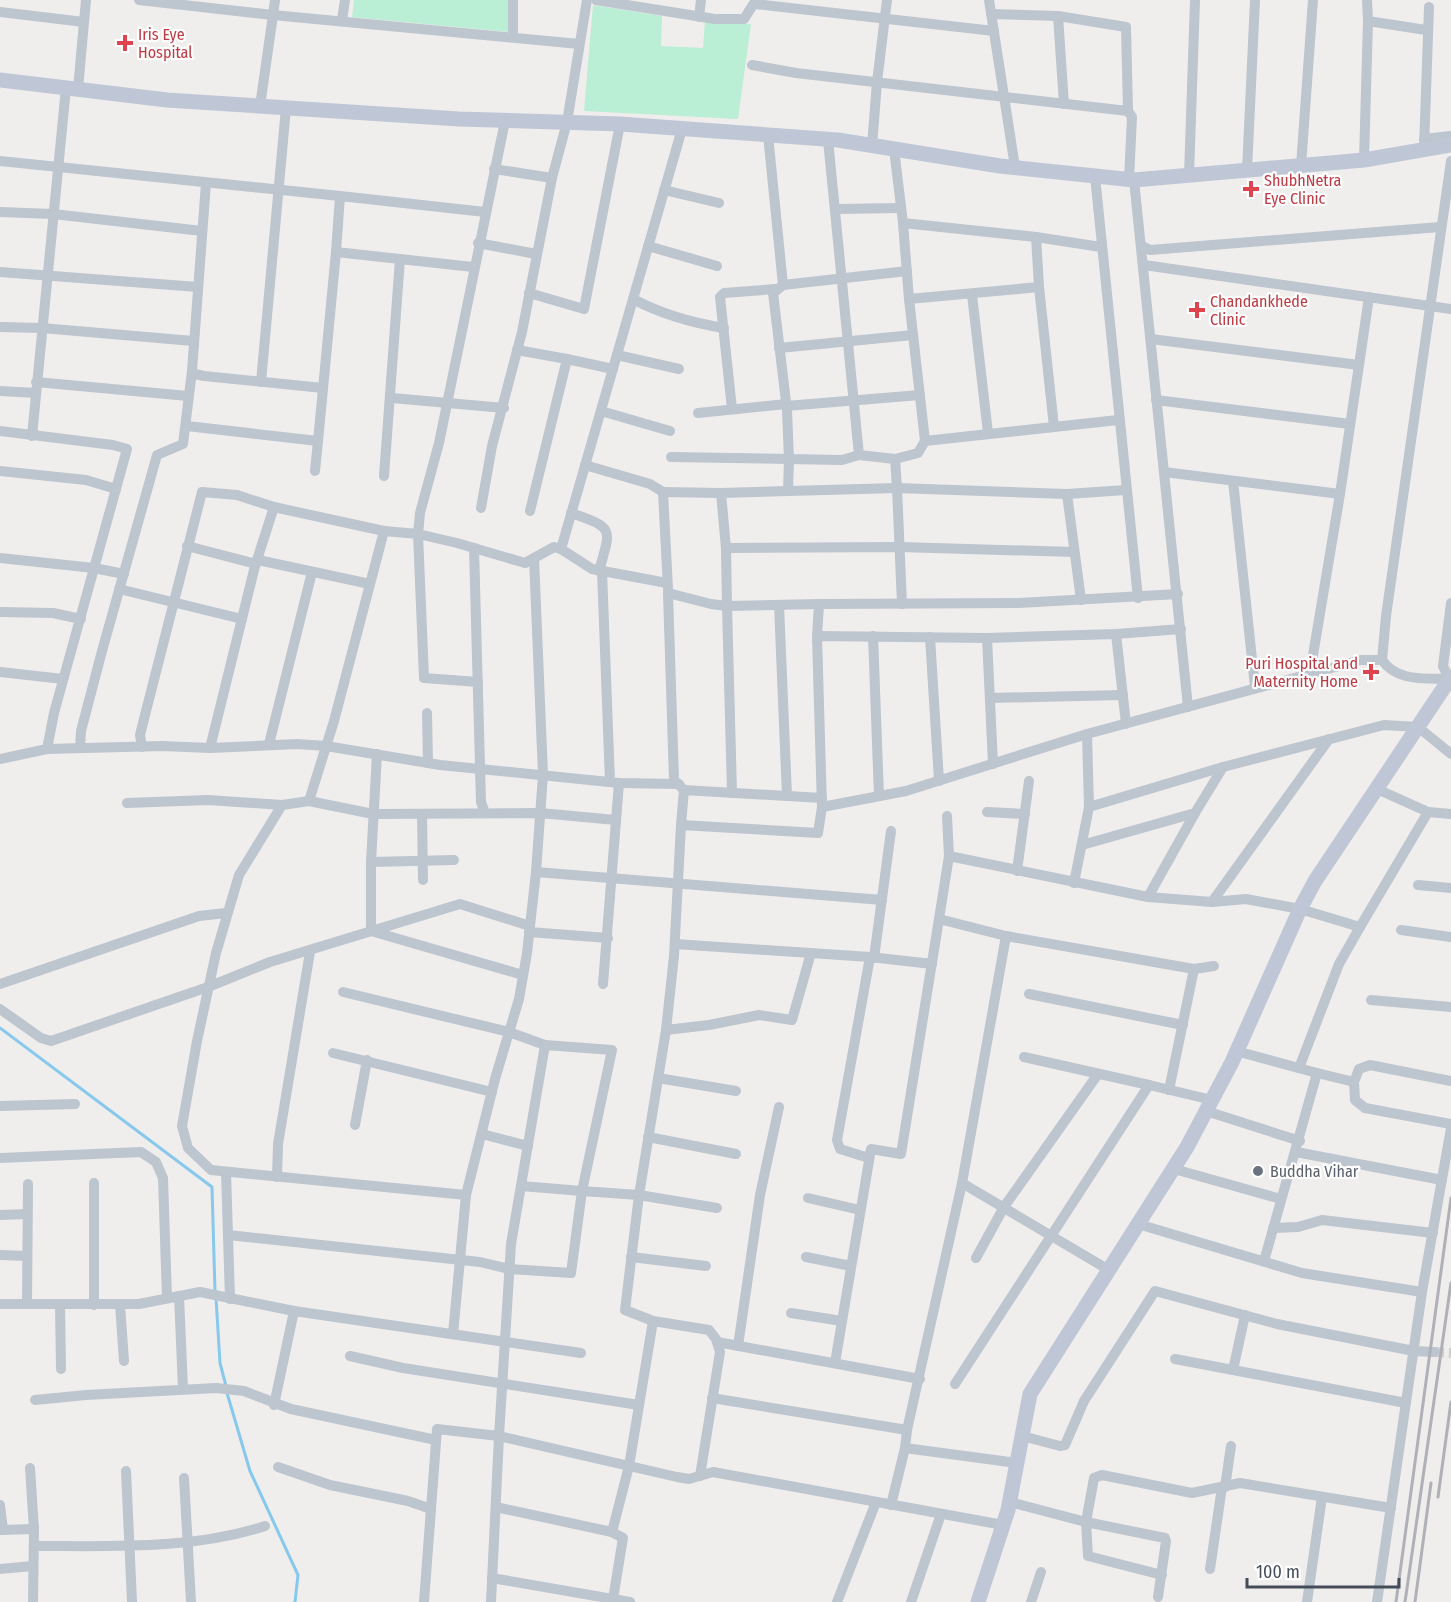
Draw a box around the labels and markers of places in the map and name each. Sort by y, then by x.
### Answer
place label: Iris Eye Hospital [138,25,193,62]
marker: Iris Eye Hospital [116,34,134,52]
place label: ShubhNetra Eye Clinic [1264,171,1342,208]
marker: ShubhNetra Eye Clinic [1242,180,1260,198]
place label: Chandankhede Clinic [1210,292,1308,329]
marker: Chandankhede Clinic [1188,301,1206,319]
place label: Puri Hospital and Maternity Home [1245,654,1358,691]
marker: Puri Hospital and Maternity Home [1362,663,1380,681]
place label: Buddha Vihar [1270,1162,1359,1181]
marker: Buddha Vihar [1251,1164,1265,1178]

